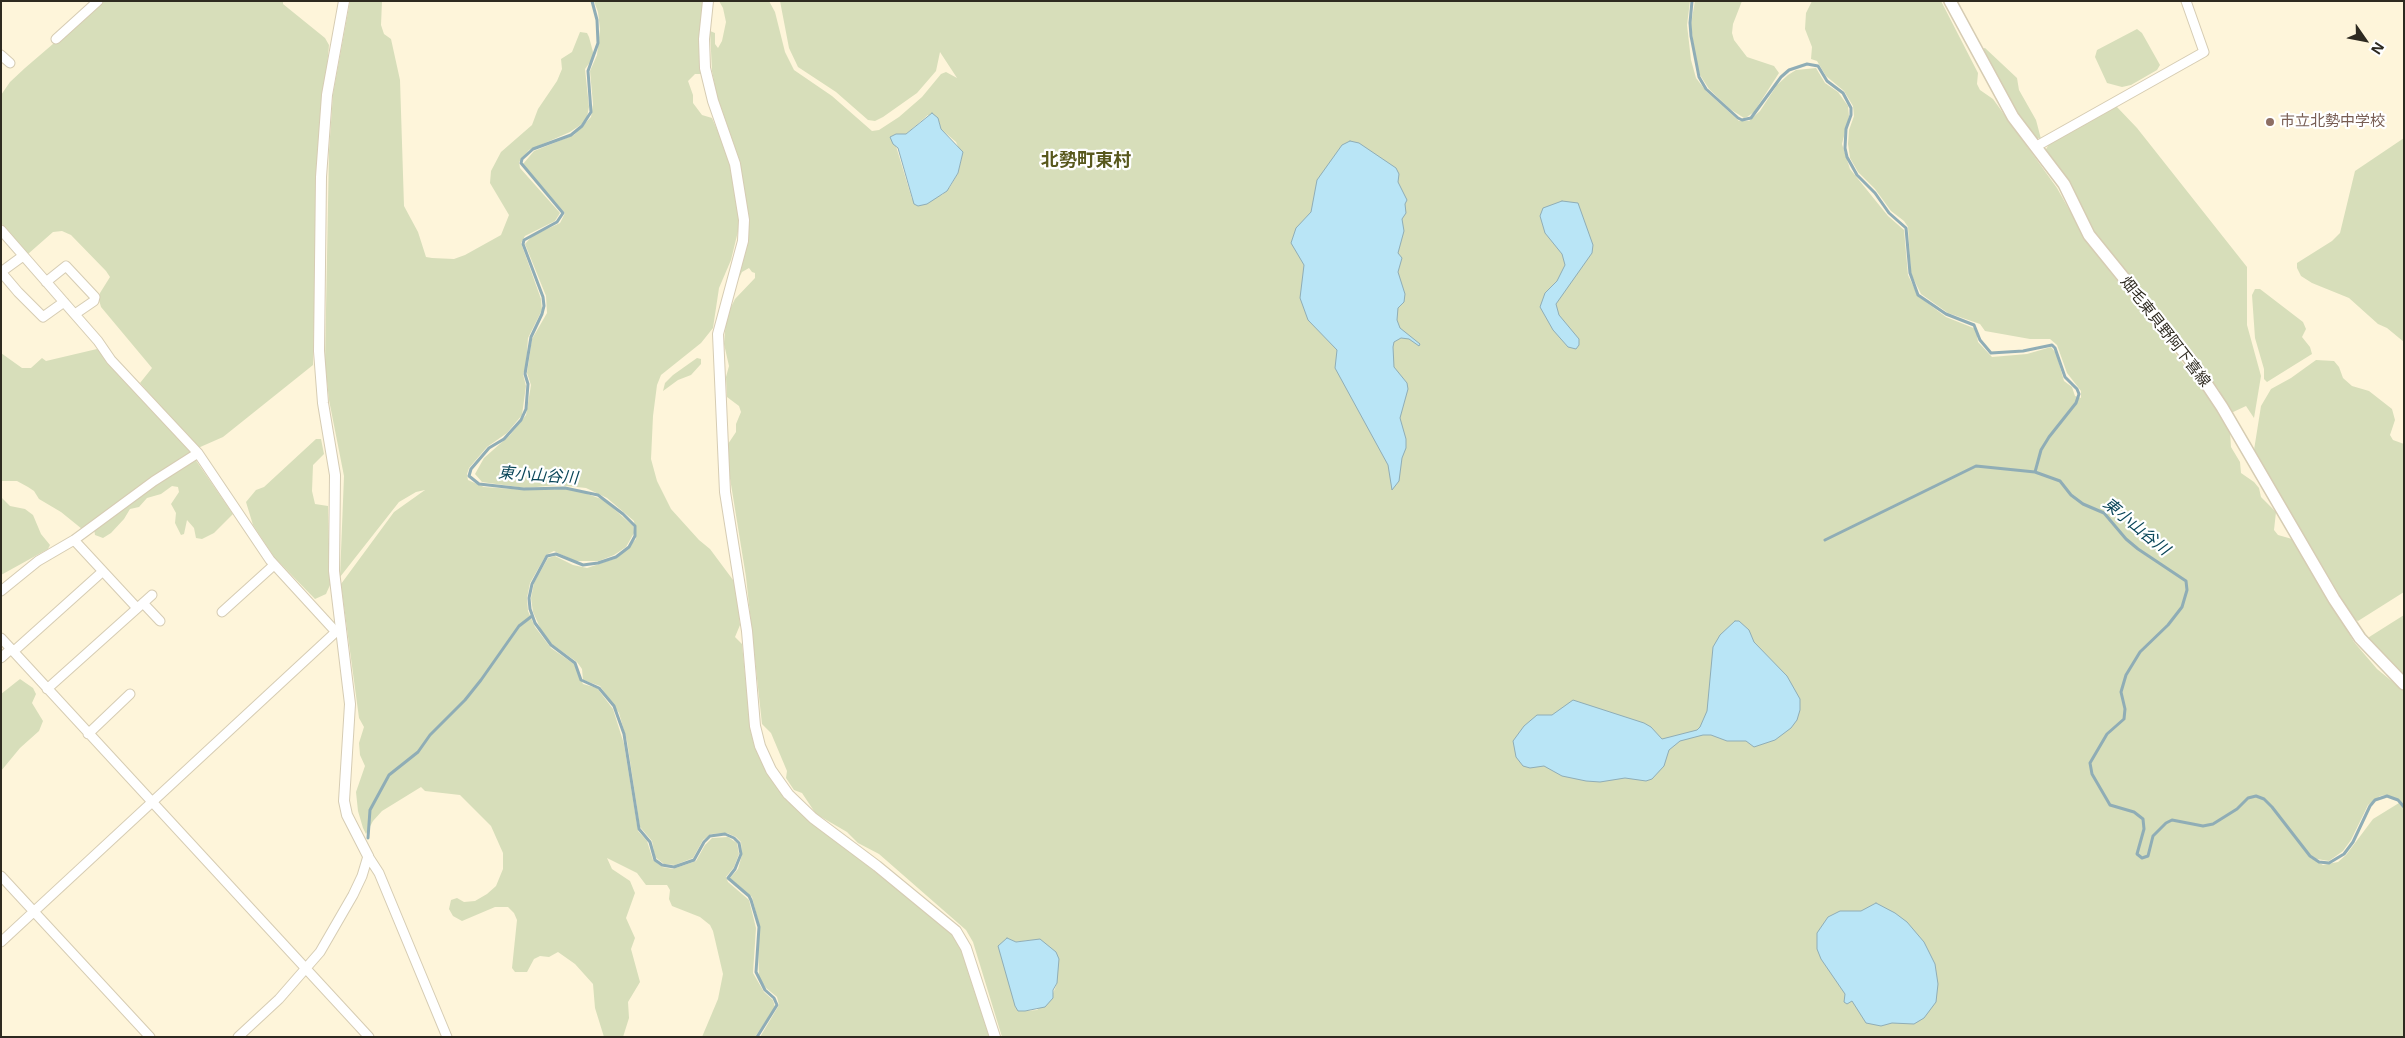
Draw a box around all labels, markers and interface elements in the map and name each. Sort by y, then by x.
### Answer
north arrow [2340,15,2390,65]
text: N [2367,38,2389,58]
place label: 市立北勢中学校 [2280,113,2385,131]
marker: 市立北勢中学校 [2264,116,2276,128]
district label: 北勢町東村 [1041,150,1131,172]
street label: 畑毛東貝野阿下喜線 [2116,273,2214,391]
water label: 東小山谷川 [497,464,579,488]
water label: 東小山谷川 [2099,494,2173,560]

